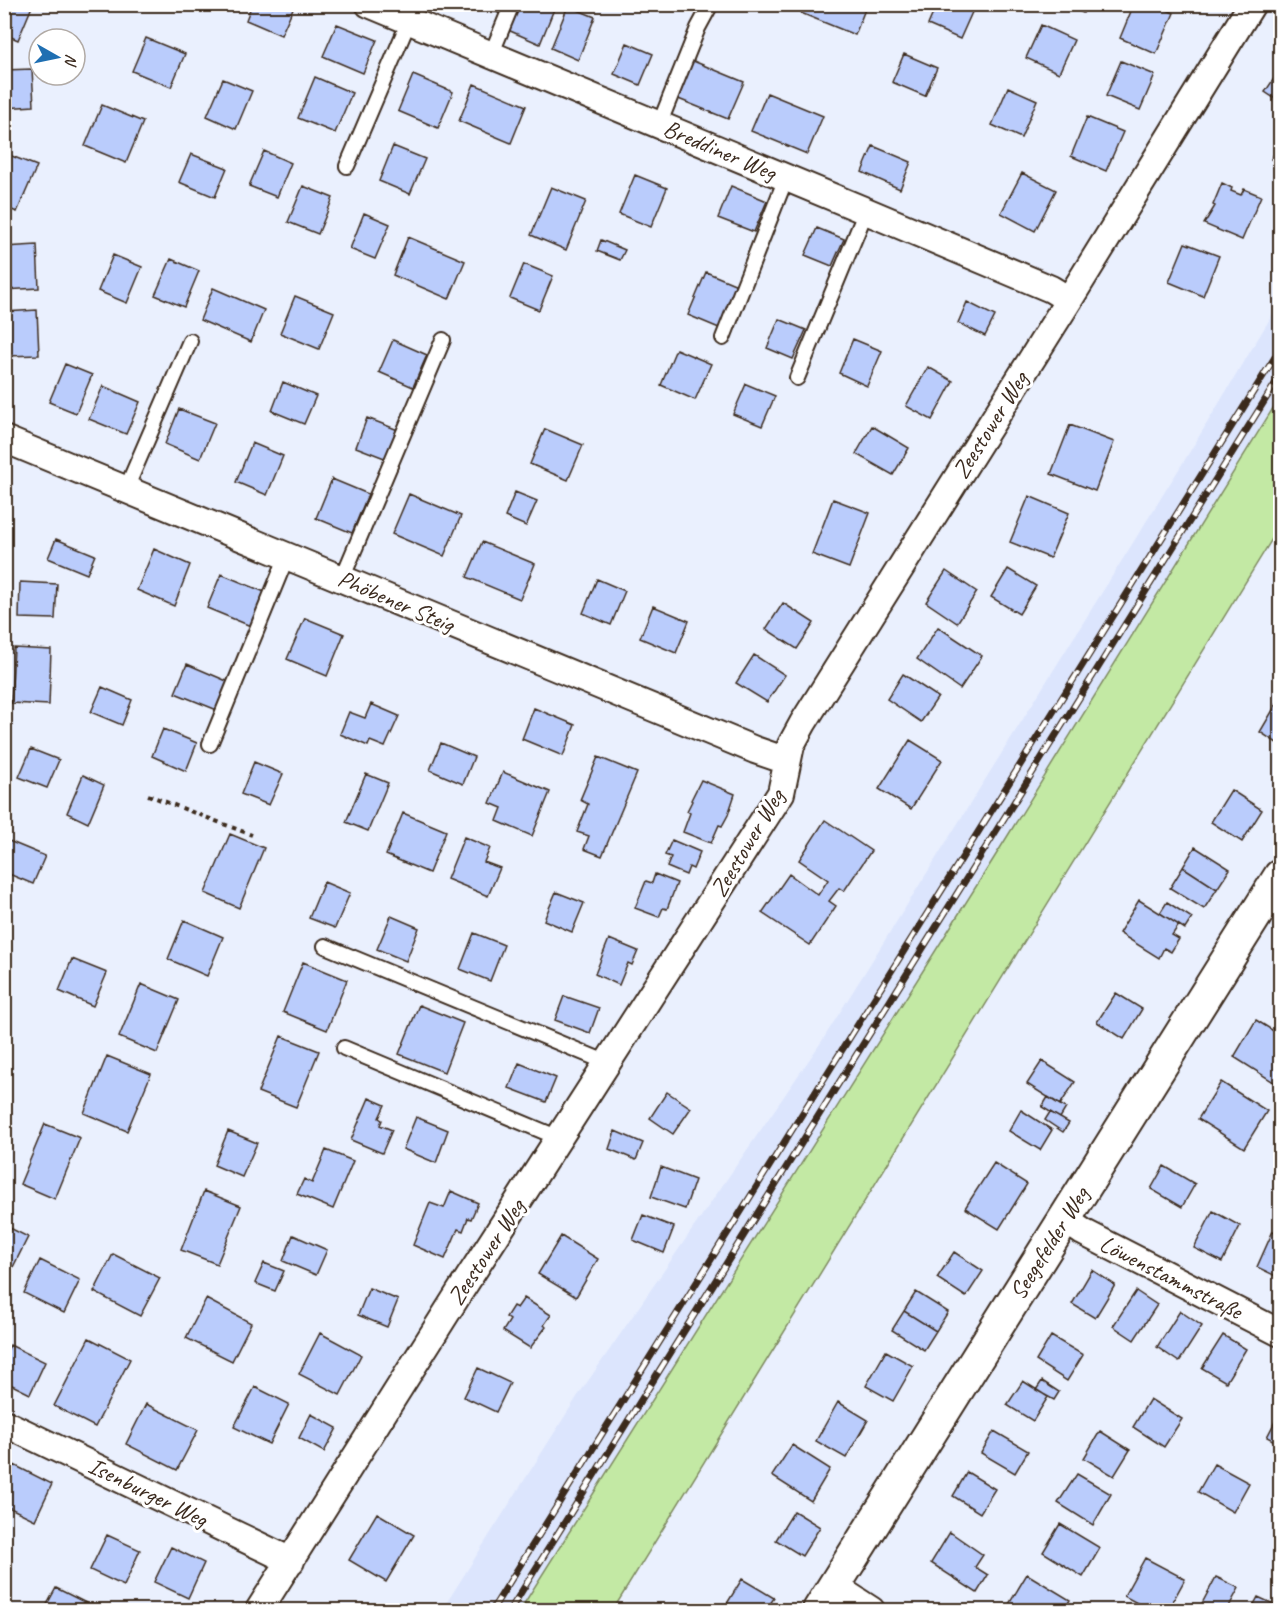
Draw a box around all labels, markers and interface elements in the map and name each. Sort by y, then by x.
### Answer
north arrow [27,27,87,87]
text: N [60,53,81,69]
street label: Breddiner Weg [659,113,782,188]
street label: Zeestower Weg [945,364,1036,484]
street label: Phöbener Steig [333,563,461,640]
street label: Zeestower Weg [703,782,792,902]
street label: Seegefelder Weg [1003,1180,1096,1305]
street label: Zeestower Weg [441,1191,533,1311]
street label: Löwenstammstraße [1095,1228,1249,1327]
street label: Isenburger Weg [84,1450,214,1534]

